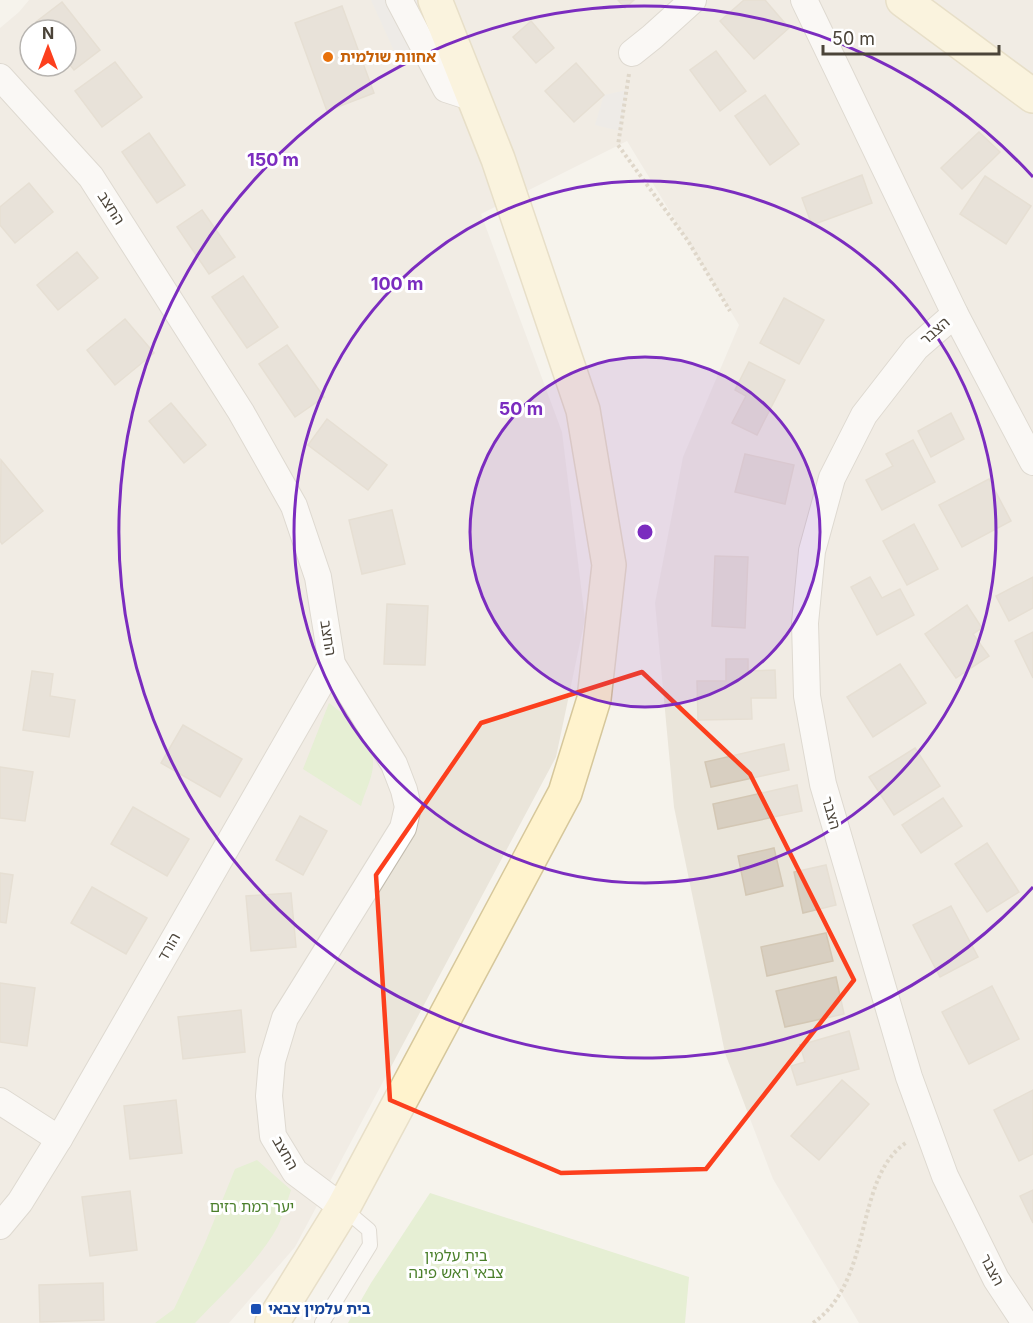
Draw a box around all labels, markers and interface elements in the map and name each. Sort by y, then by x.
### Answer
north arrow [18,18,78,78]
scale bar [823,18,998,56]
text: N [42,23,54,43]
text: 50 m [832,28,875,49]
place label: אחוות שולמית [340,47,436,66]
marker: אחוות שולמית [321,50,335,64]
text: 150 m [247,149,299,170]
street label: החצב [94,188,129,228]
text: 100 m [371,273,423,294]
street label: הצבר [916,312,954,349]
text: 50 m [499,398,543,419]
centre of rings [635,522,655,542]
street label: החצב [316,619,341,657]
street label: הצבר [818,794,845,832]
street label: הורד [153,929,184,964]
street label: החצב [268,1132,303,1173]
park label: יער רמת רזים [210,1197,294,1216]
park label: בית עלמין צבאי ראש פינה [408,1246,504,1282]
street label: הצבר [976,1251,1009,1289]
place label: בית עלמין צבאי [268,1299,371,1318]
marker: בית עלמין צבאי [249,1302,263,1316]

